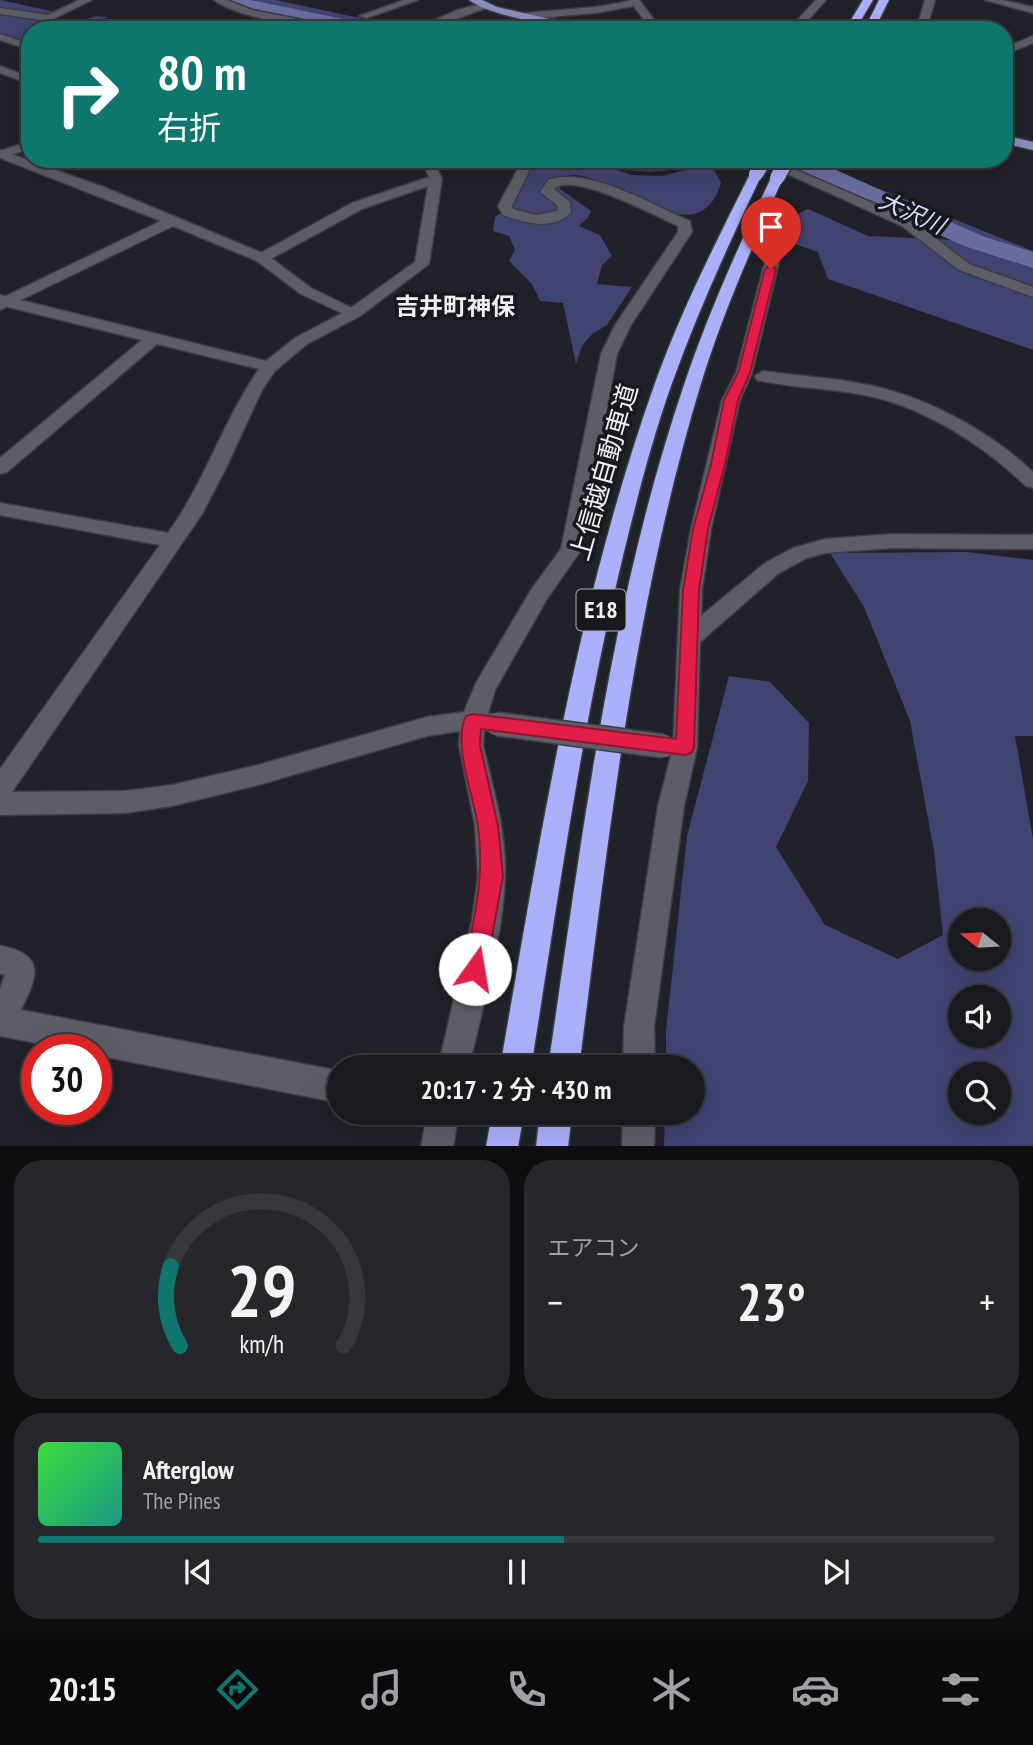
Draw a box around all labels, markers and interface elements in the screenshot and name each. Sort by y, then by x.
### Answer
text: 80 m [157,40,246,104]
icon: right [42,49,133,140]
text: 右折 [157,106,221,148]
water label: 大沢川 [875,185,952,241]
pin [741,197,801,269]
icon: arrive [752,208,790,246]
district label: 吉井町神保 [395,291,515,322]
street label: 上信越自動車道 [563,380,644,564]
road number: E18 [576,590,626,630]
north arrow [948,908,1012,971]
map controls [948,908,1011,1125]
position arrow [438,932,512,1006]
button: sound [948,985,1011,1048]
speed limit sign: 30 [21,1034,112,1125]
button: search [948,1062,1011,1125]
text: 20:17 · 2 分 · 430 m [420,1073,612,1106]
text: エアコン [548,1233,640,1262]
text: 29 [227,1242,297,1336]
text: 23° [737,1268,806,1335]
text: − [548,1277,563,1326]
text: + [979,1277,995,1326]
text: km/h [240,1327,284,1359]
text: Afterglow [143,1453,234,1486]
text: The Pines [143,1486,221,1515]
icon: previous [179,1553,217,1591]
icon: pause [498,1553,536,1591]
icon: next [817,1553,855,1591]
icon: directions [213,1665,262,1714]
icon: music [357,1665,406,1714]
icon: phone [502,1665,551,1714]
icon: climate [647,1665,696,1714]
icon: car [791,1665,840,1714]
icon: filters [936,1665,985,1714]
text: 20:15 [48,1668,117,1710]

